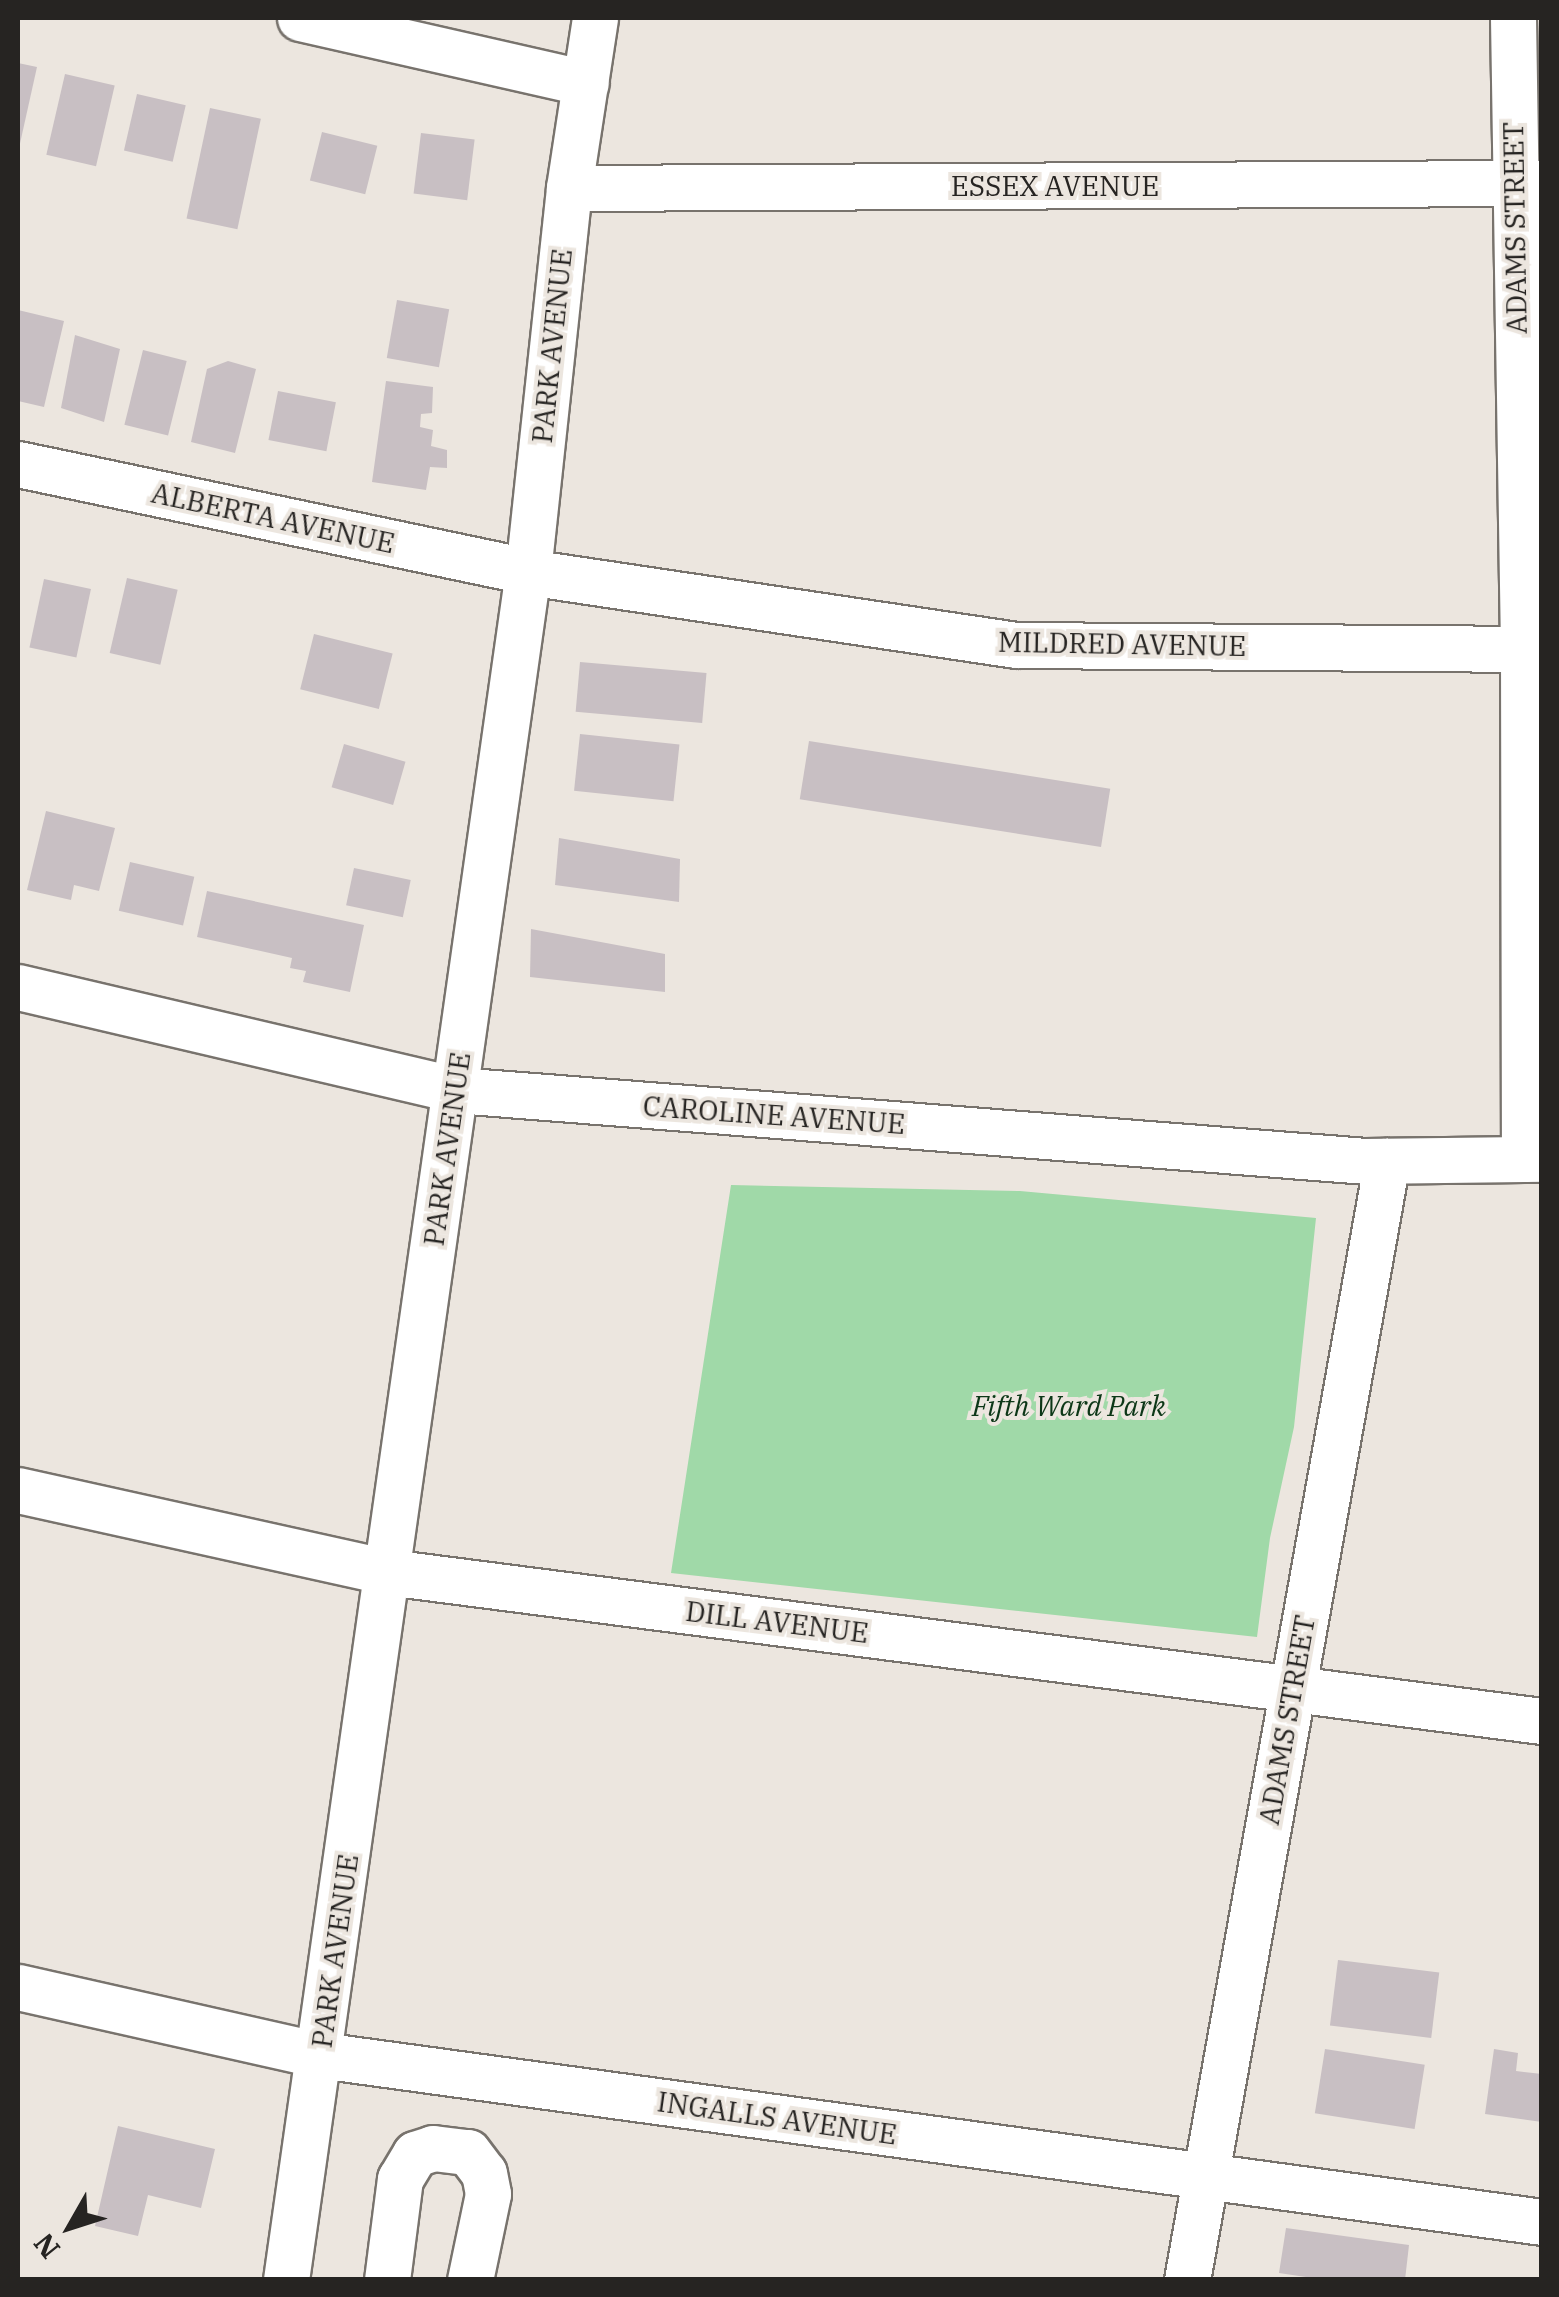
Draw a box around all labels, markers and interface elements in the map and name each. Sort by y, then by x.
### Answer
street label: ADAMS STREET [1496,122,1534,334]
street label: ESSEX AVENUE [951,169,1159,203]
street label: PARK AVENUE [525,247,579,445]
street label: ALBERTA AVENUE [148,476,398,560]
street label: MILDRED AVENUE [998,625,1246,663]
street label: PARK AVENUE [417,1050,477,1248]
street label: CAROLINE AVENUE [642,1089,906,1141]
park label: Fifth Ward Park [972,1389,1166,1423]
street label: DILL AVENUE [684,1594,870,1650]
street label: ADAMS STREET [1252,1613,1322,1827]
street label: PARK AVENUE [305,1852,365,2050]
street label: INGALLS AVENUE [655,2085,899,2151]
north arrow [20,2177,120,2277]
text: N [25,2226,68,2266]

